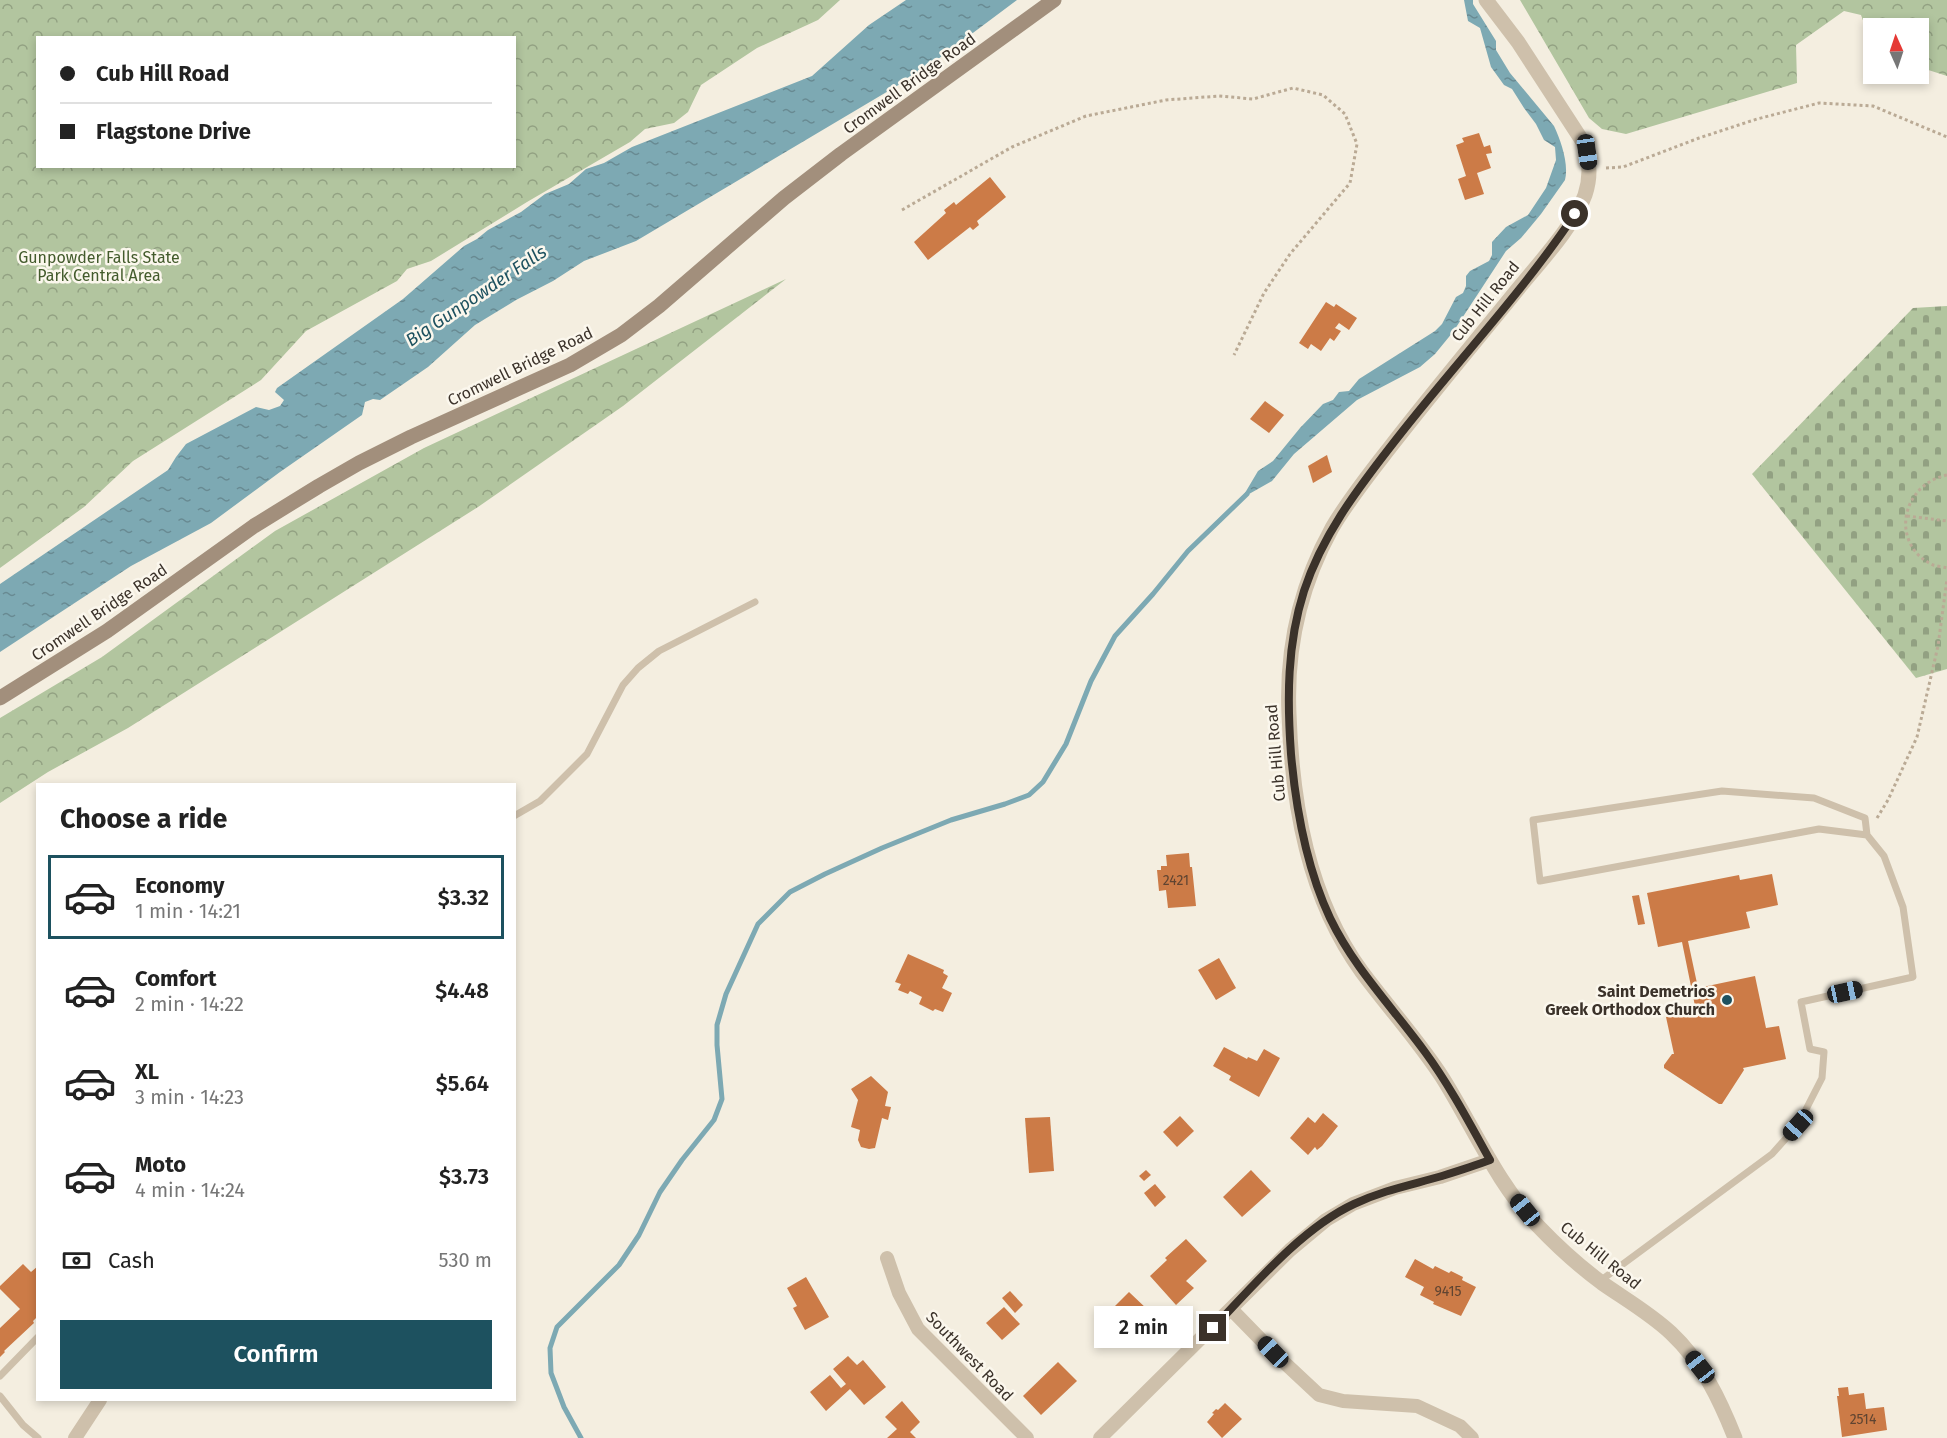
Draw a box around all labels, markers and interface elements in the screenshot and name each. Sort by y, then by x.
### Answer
north arrow [1863,18,1929,84]
map controls [1863,18,1929,84]
street label: Cromwell Bridge Road [839,29,979,138]
text: Cub Hill Road [96,60,230,87]
text: Flagstone Drive [96,118,251,145]
car [1576,133,1598,171]
route start [1561,200,1588,227]
water label: Big Gunpowder Falls [401,241,551,351]
park label: Gunpowder Falls State Park Central Area [18,248,180,285]
street label: Cub Hill Road [1447,257,1523,345]
street label: Cromwell Bridge Road [445,323,596,410]
street label: Cromwell Bridge Road [28,560,171,665]
street label: Cub Hill Road [1262,703,1289,802]
text: Choose a ride [60,803,227,835]
icon: car [63,870,117,924]
text: Economy [135,872,224,899]
house number: 2421 [1163,872,1189,889]
text: $3.32 [438,884,489,911]
text: 1 min · 14:21 [135,899,241,923]
icon: car [63,963,117,1017]
text: Comfort [135,965,216,992]
text: $4.48 [435,977,489,1004]
car [1826,979,1864,1005]
place label: Saint Demetrios Greek Orthodox Church [1545,982,1715,1019]
text: 2 min · 14:22 [135,992,244,1016]
marker: Saint Demetrios Greek Orthodox Church [1720,993,1734,1007]
icon: car [63,1056,117,1110]
text: XL [135,1058,159,1085]
text: $5.64 [436,1070,489,1097]
text: 3 min · 14:23 [135,1085,244,1109]
car [1779,1106,1817,1144]
icon: car [63,1149,117,1203]
text: Moto [135,1151,186,1178]
text: $3.73 [439,1163,489,1190]
text: 4 min · 14:24 [135,1178,245,1202]
car [1507,1190,1543,1230]
street label: Cub Hill Road [1557,1217,1645,1293]
icon: cash [60,1244,93,1277]
text: Cash [108,1247,155,1274]
text: 530 m [439,1248,492,1272]
house number: 9415 [1435,1283,1461,1300]
callout: 2 min [1093,1307,1192,1349]
street label: Southwest Road [922,1308,1017,1405]
route end [1199,1314,1226,1341]
text: 2 min [1119,1315,1168,1339]
button: Confirm [60,1320,492,1389]
car [1254,1333,1292,1371]
car [1682,1347,1718,1387]
house number: 2514 [1850,1411,1877,1428]

